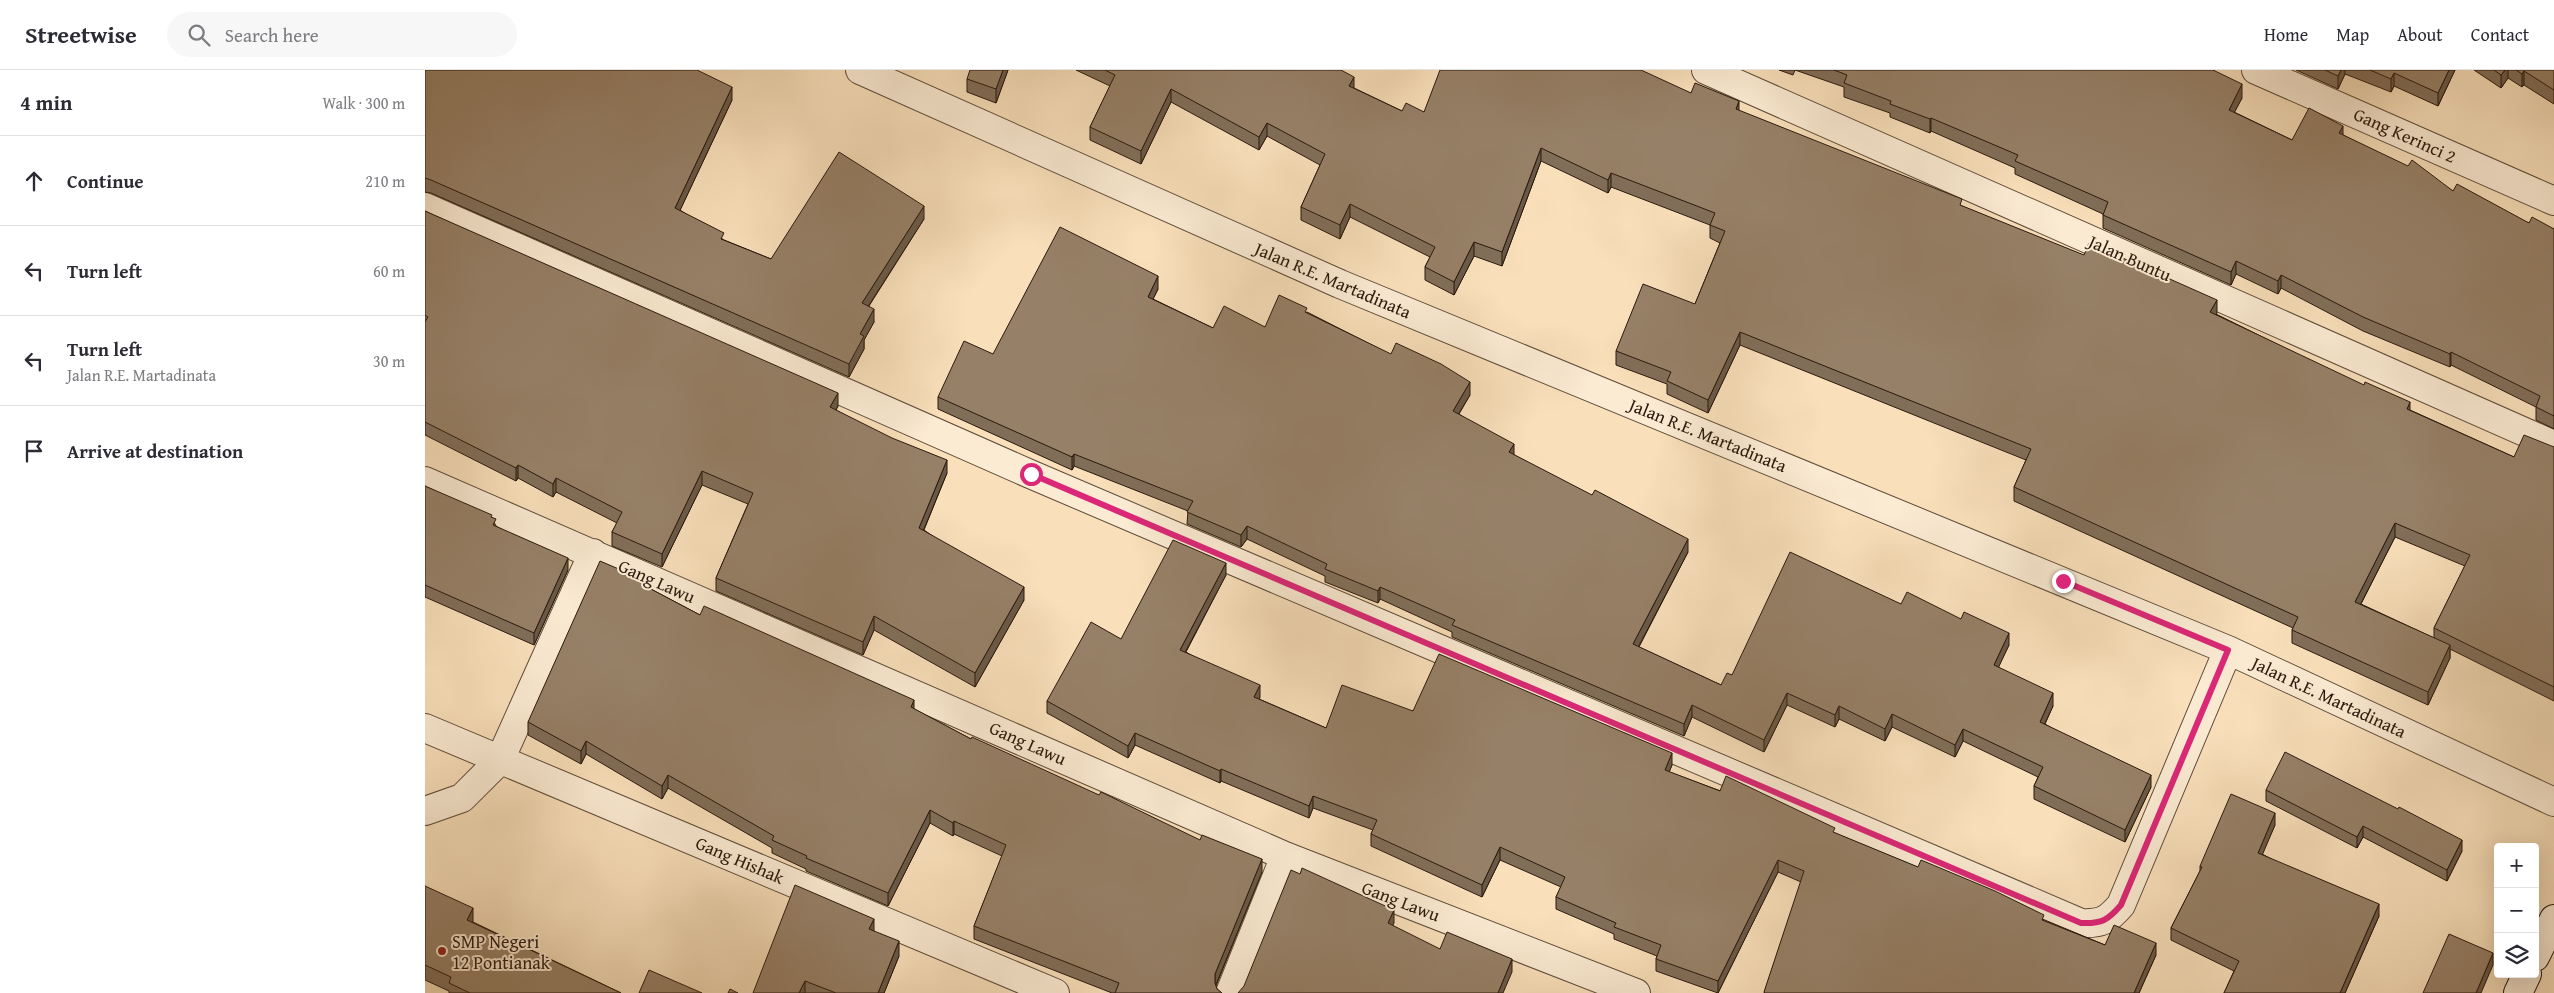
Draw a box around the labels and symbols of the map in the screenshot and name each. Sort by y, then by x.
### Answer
street label: Gang Kerinci 2 [2349,100,2461,170]
street label: Jalan Buntu [2083,227,2176,288]
street label: Jalan R.E. Martadinata [1249,234,1416,325]
street label: Jalan R.E. Martadinata [1623,390,1791,479]
route start [1020,463,1043,486]
street label: Gang Lawu [614,552,700,610]
route end [2052,570,2075,593]
street label: Jalan R.E. Martadinata [2246,648,2411,745]
street label: Gang Lawu [985,714,1071,772]
street label: Gang Hishak [691,829,789,891]
street label: Gang Lawu [1358,874,1444,928]
place label: SMP Negeri 12 Pontianak [452,928,551,976]
marker: SMP Negeri 12 Pontianak [436,945,448,957]

